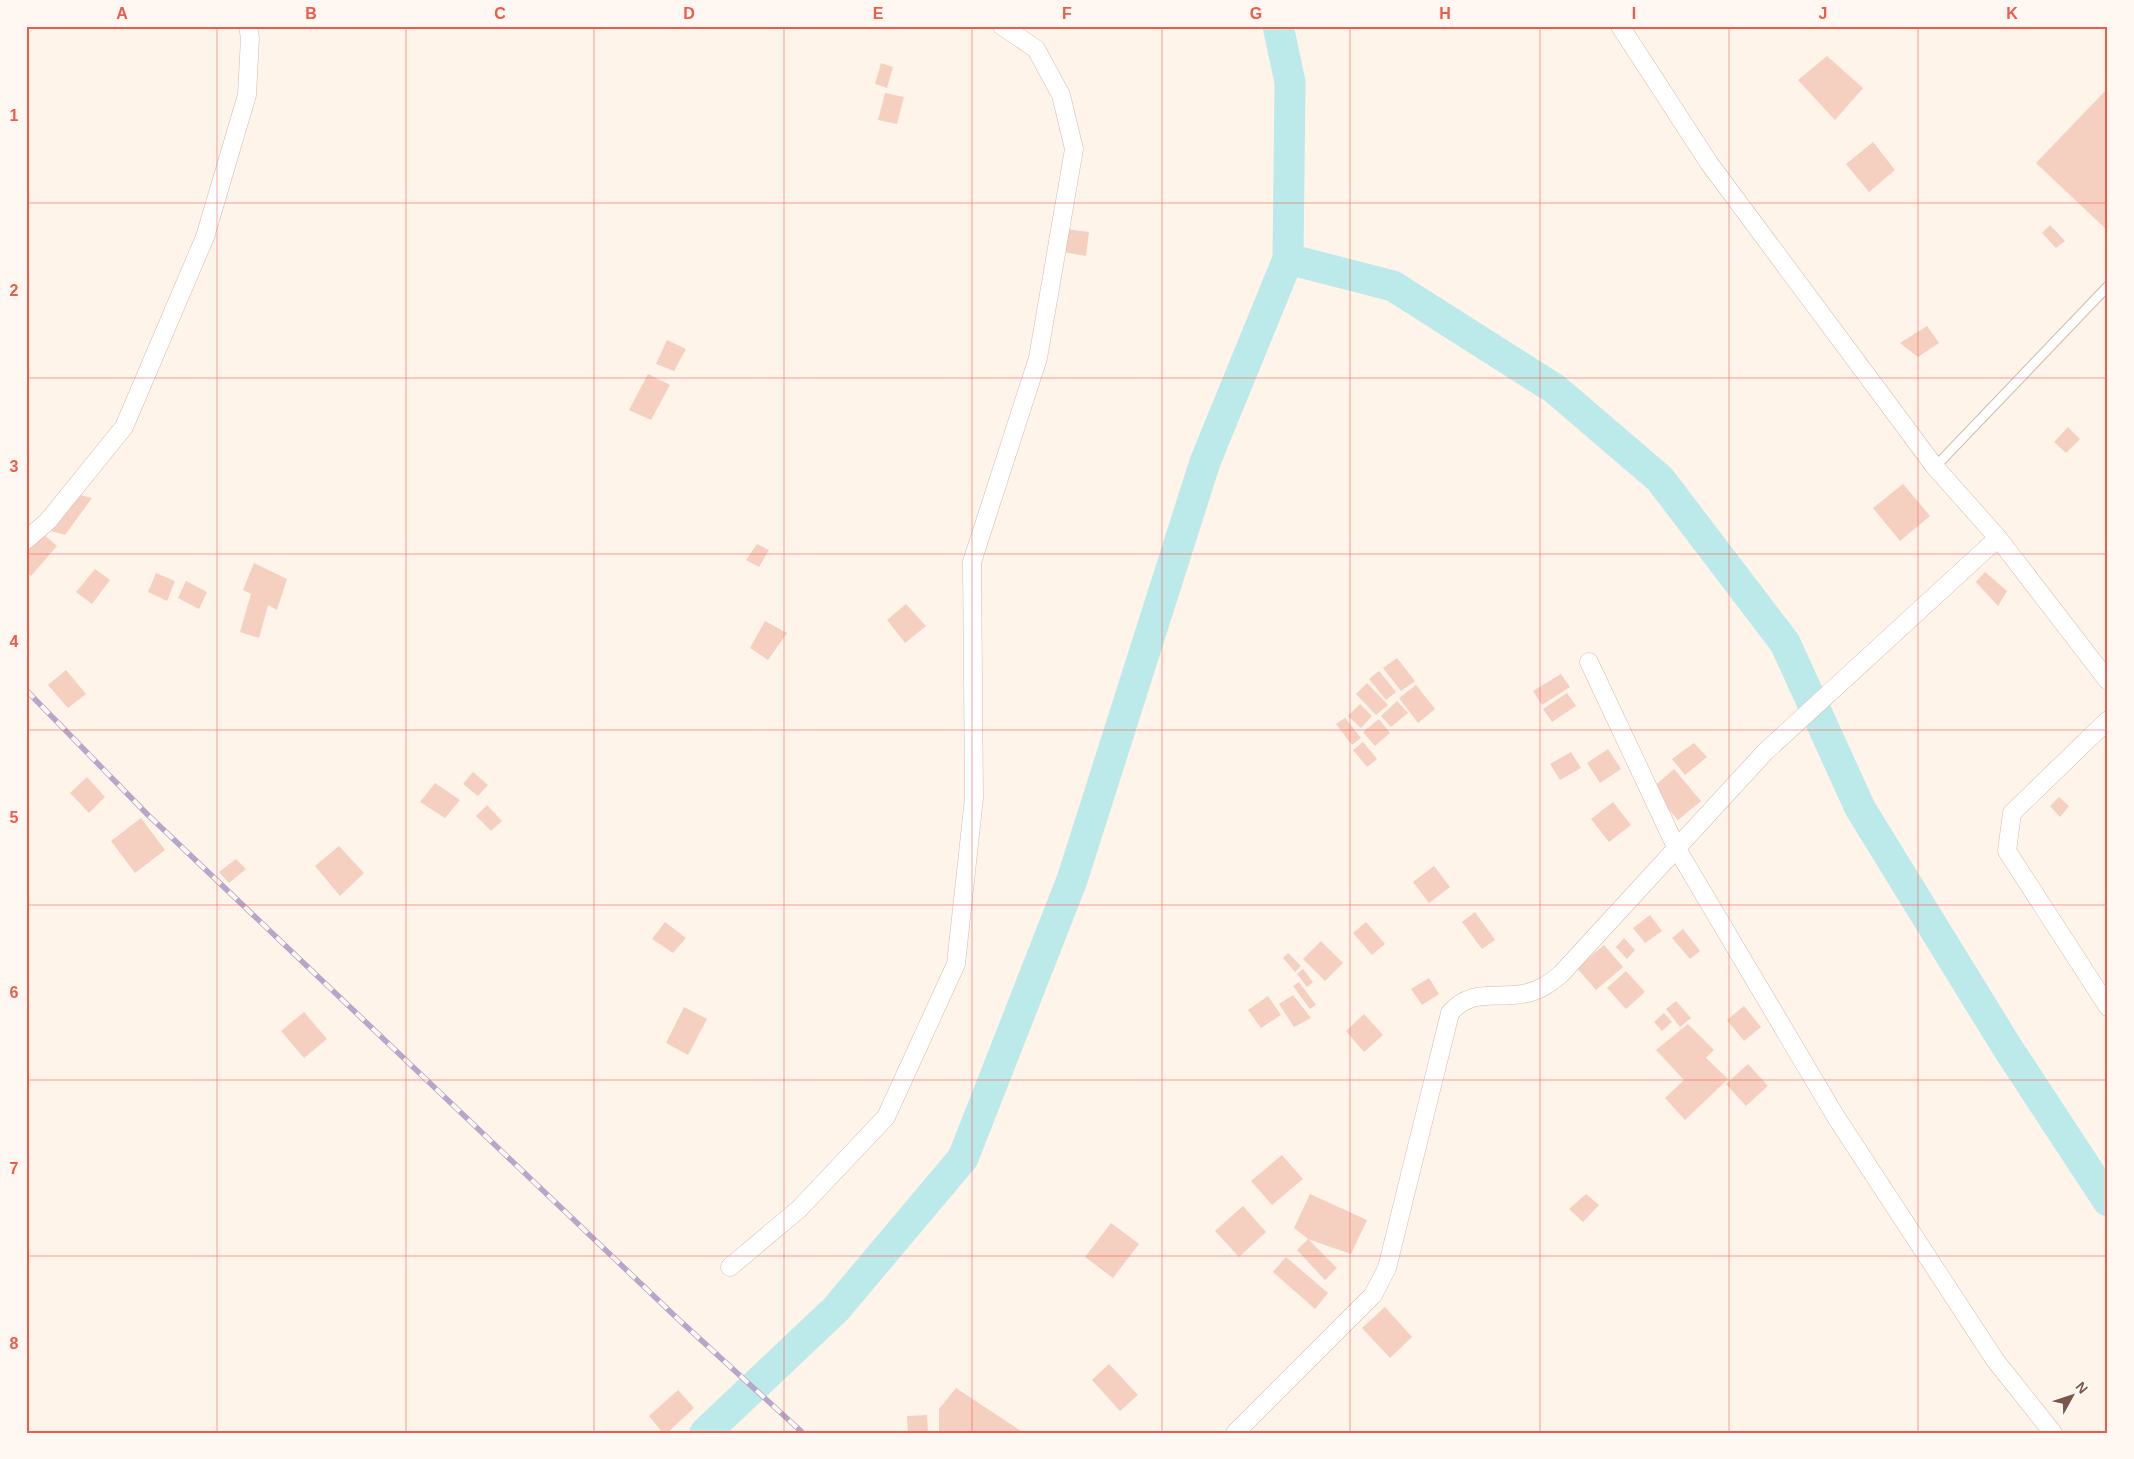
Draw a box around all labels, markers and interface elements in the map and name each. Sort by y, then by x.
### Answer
text: A [116,5,128,22]
text: B [305,5,317,22]
text: C [494,5,506,22]
text: D [683,5,695,22]
text: E [873,5,884,22]
text: F [1062,5,1072,22]
text: G [1250,5,1262,22]
text: H [1439,5,1451,22]
text: I [1632,5,1636,22]
text: J [1819,5,1827,22]
text: K [2006,5,2018,22]
text: 1 [10,107,19,124]
text: 2 [10,282,19,299]
text: 3 [10,458,19,475]
text: 4 [10,633,19,650]
text: 5 [10,809,19,826]
text: 6 [10,984,19,1001]
text: 7 [10,1160,19,1177]
text: 8 [10,1335,19,1352]
north arrow [2046,1372,2096,1422]
text: N [2073,1379,2091,1397]

